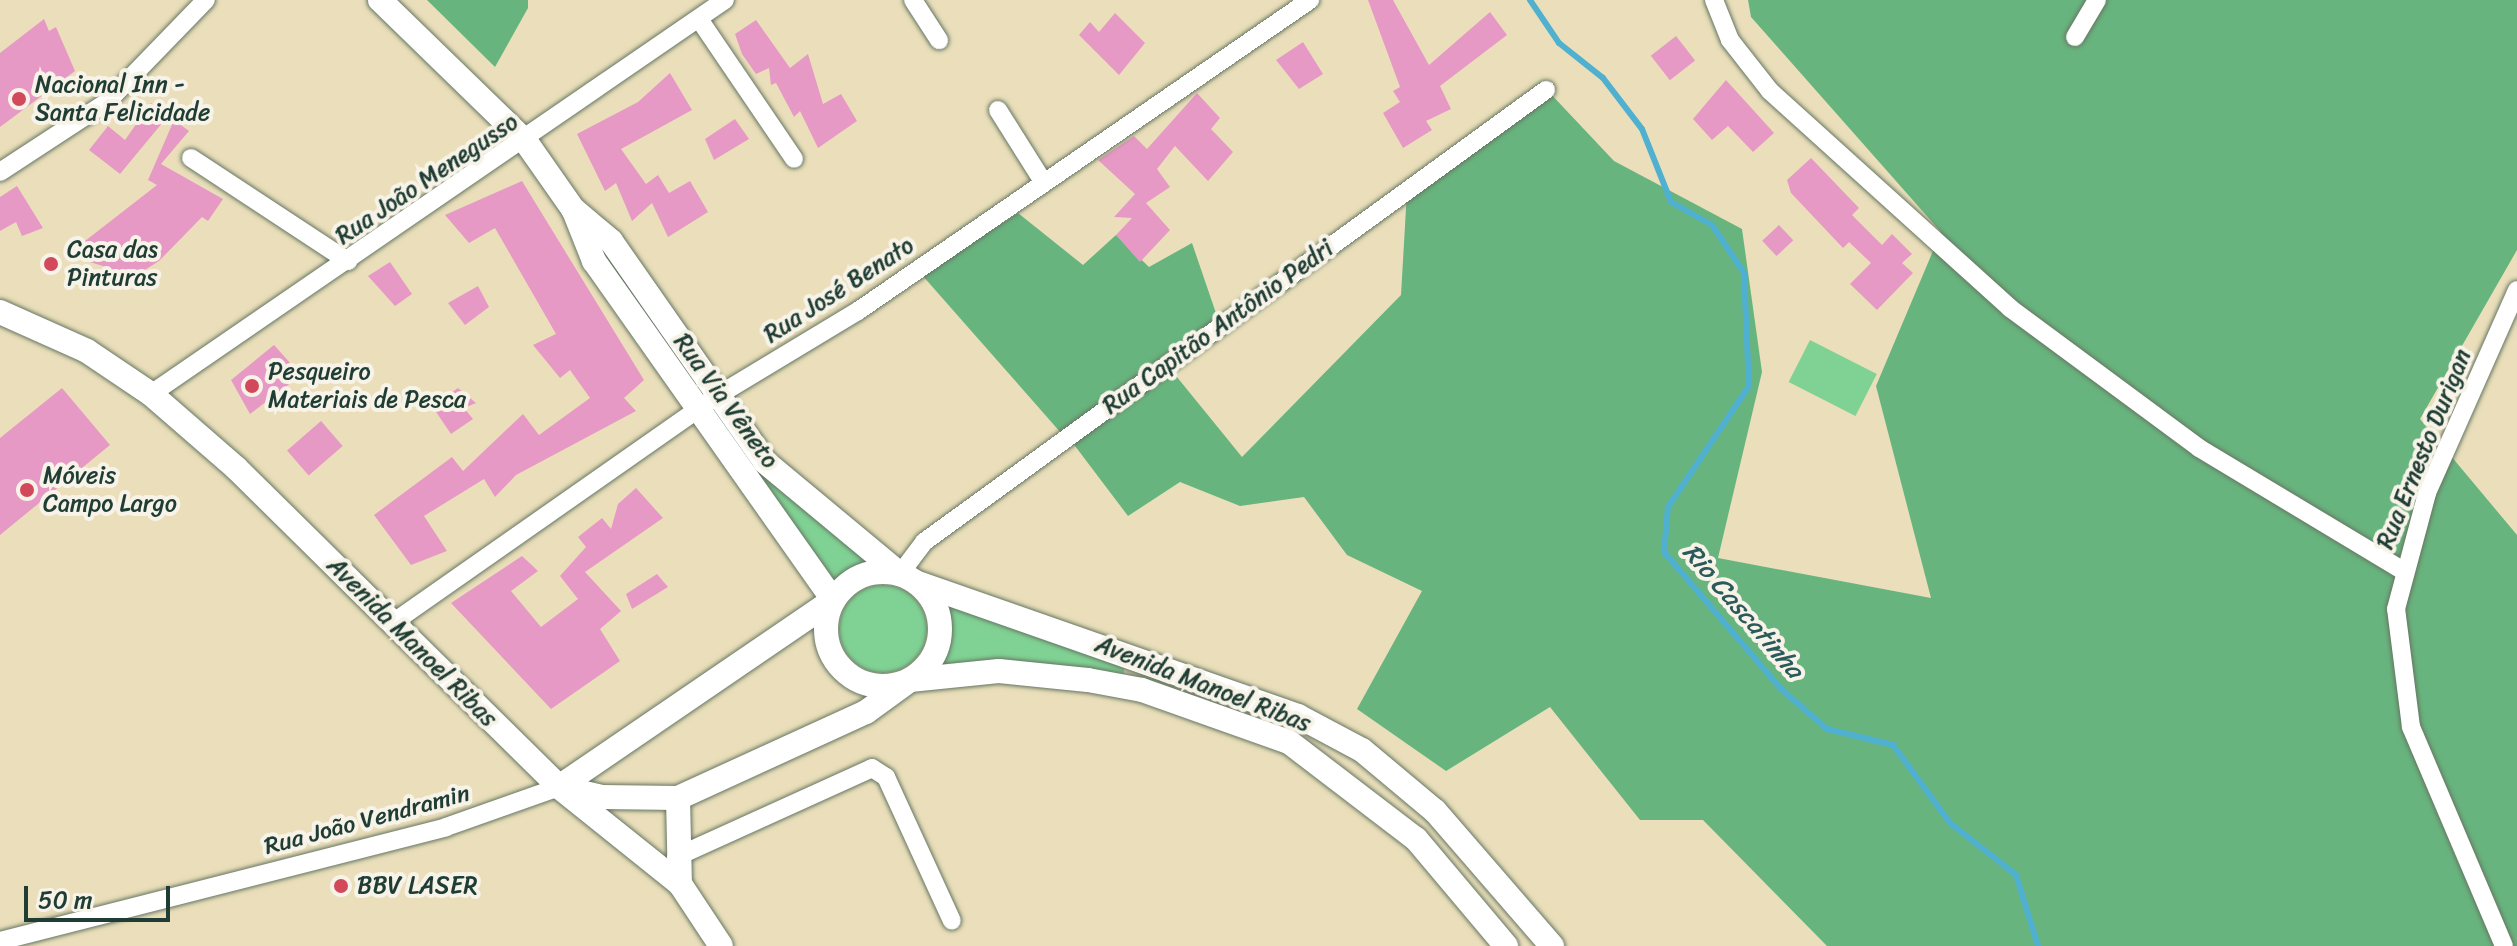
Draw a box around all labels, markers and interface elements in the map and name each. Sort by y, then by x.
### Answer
place label: Nacional Inn - Santa Felicidade [35,71,211,127]
marker: Nacional Inn - Santa Felicidade [10,90,28,108]
street label: Rua João Menegusso [330,107,524,251]
street label: Rua José Benato [758,231,920,349]
street label: Rua Capitão Antônio Pedri [1097,234,1339,420]
place label: Casa das Pinturas [67,236,159,292]
marker: Casa das Pinturas [42,255,60,273]
street label: Rua Via Vêneto [668,329,784,473]
street label: Rua Ernesto Durigan [2371,344,2477,554]
place label: Pesqueiro Materiais de Pesca [268,358,467,414]
marker: Pesqueiro Materiais de Pesca [243,377,261,395]
place label: Móveis Campo Largo [43,462,177,518]
marker: Móveis Campo Largo [18,481,36,499]
water label: Rio Cascatinha [1676,537,1810,685]
street label: Avenida Manoel Ribas [321,551,503,733]
street label: Avenida Manoel Ribas [1091,630,1315,738]
street label: Rua João Vendramin [262,779,472,861]
scale bar [28,870,174,920]
place label: BBV LASER [357,872,478,900]
marker: BBV LASER [332,877,350,895]
text: 50 m [38,879,93,921]

